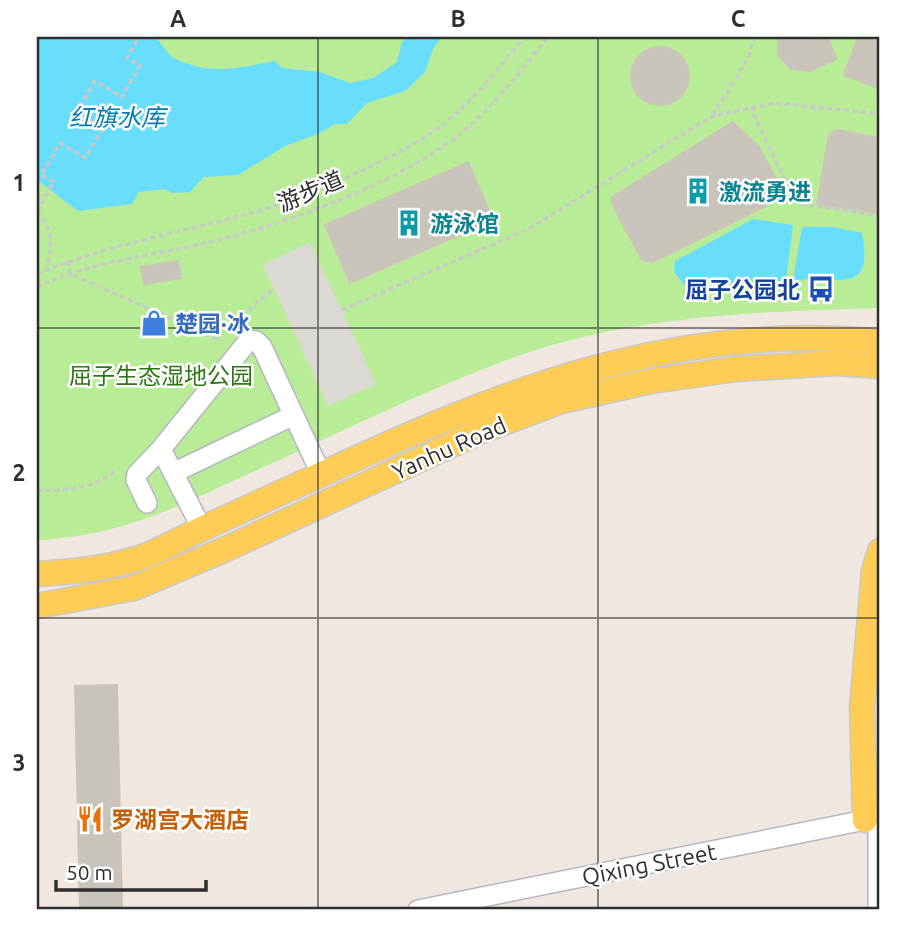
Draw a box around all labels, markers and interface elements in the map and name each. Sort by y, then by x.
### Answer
text: A [170,6,186,31]
text: B [450,6,466,31]
text: C [731,6,746,31]
water label: 红旗水库 [69,104,169,131]
street label: 游步道 [273,166,347,216]
text: 1 [13,170,25,195]
building icon: 激流勇进 [683,176,713,206]
place label: 激流勇进 [719,179,811,204]
building icon: 游泳馆 [394,208,424,238]
place label: 游泳馆 [430,211,499,236]
bus stop icon: 屈子公园北 [806,274,836,304]
place label: 屈子公园北 [685,277,800,302]
shop icon: 楚园·冰 [139,308,169,338]
place label: 楚园·冰 [175,311,250,336]
park label: 屈子生态湿地公园 [69,363,253,388]
street label: Yanhu Road [388,412,510,484]
text: 2 [13,460,25,485]
text: 3 [13,750,25,775]
restaurant icon: 罗湖宫大酒店 [75,804,105,834]
place label: 罗湖宫大酒店 [111,807,249,832]
street label: Qixing Street [580,839,718,889]
scale bar [56,849,206,893]
text: 50 m [66,860,113,884]

